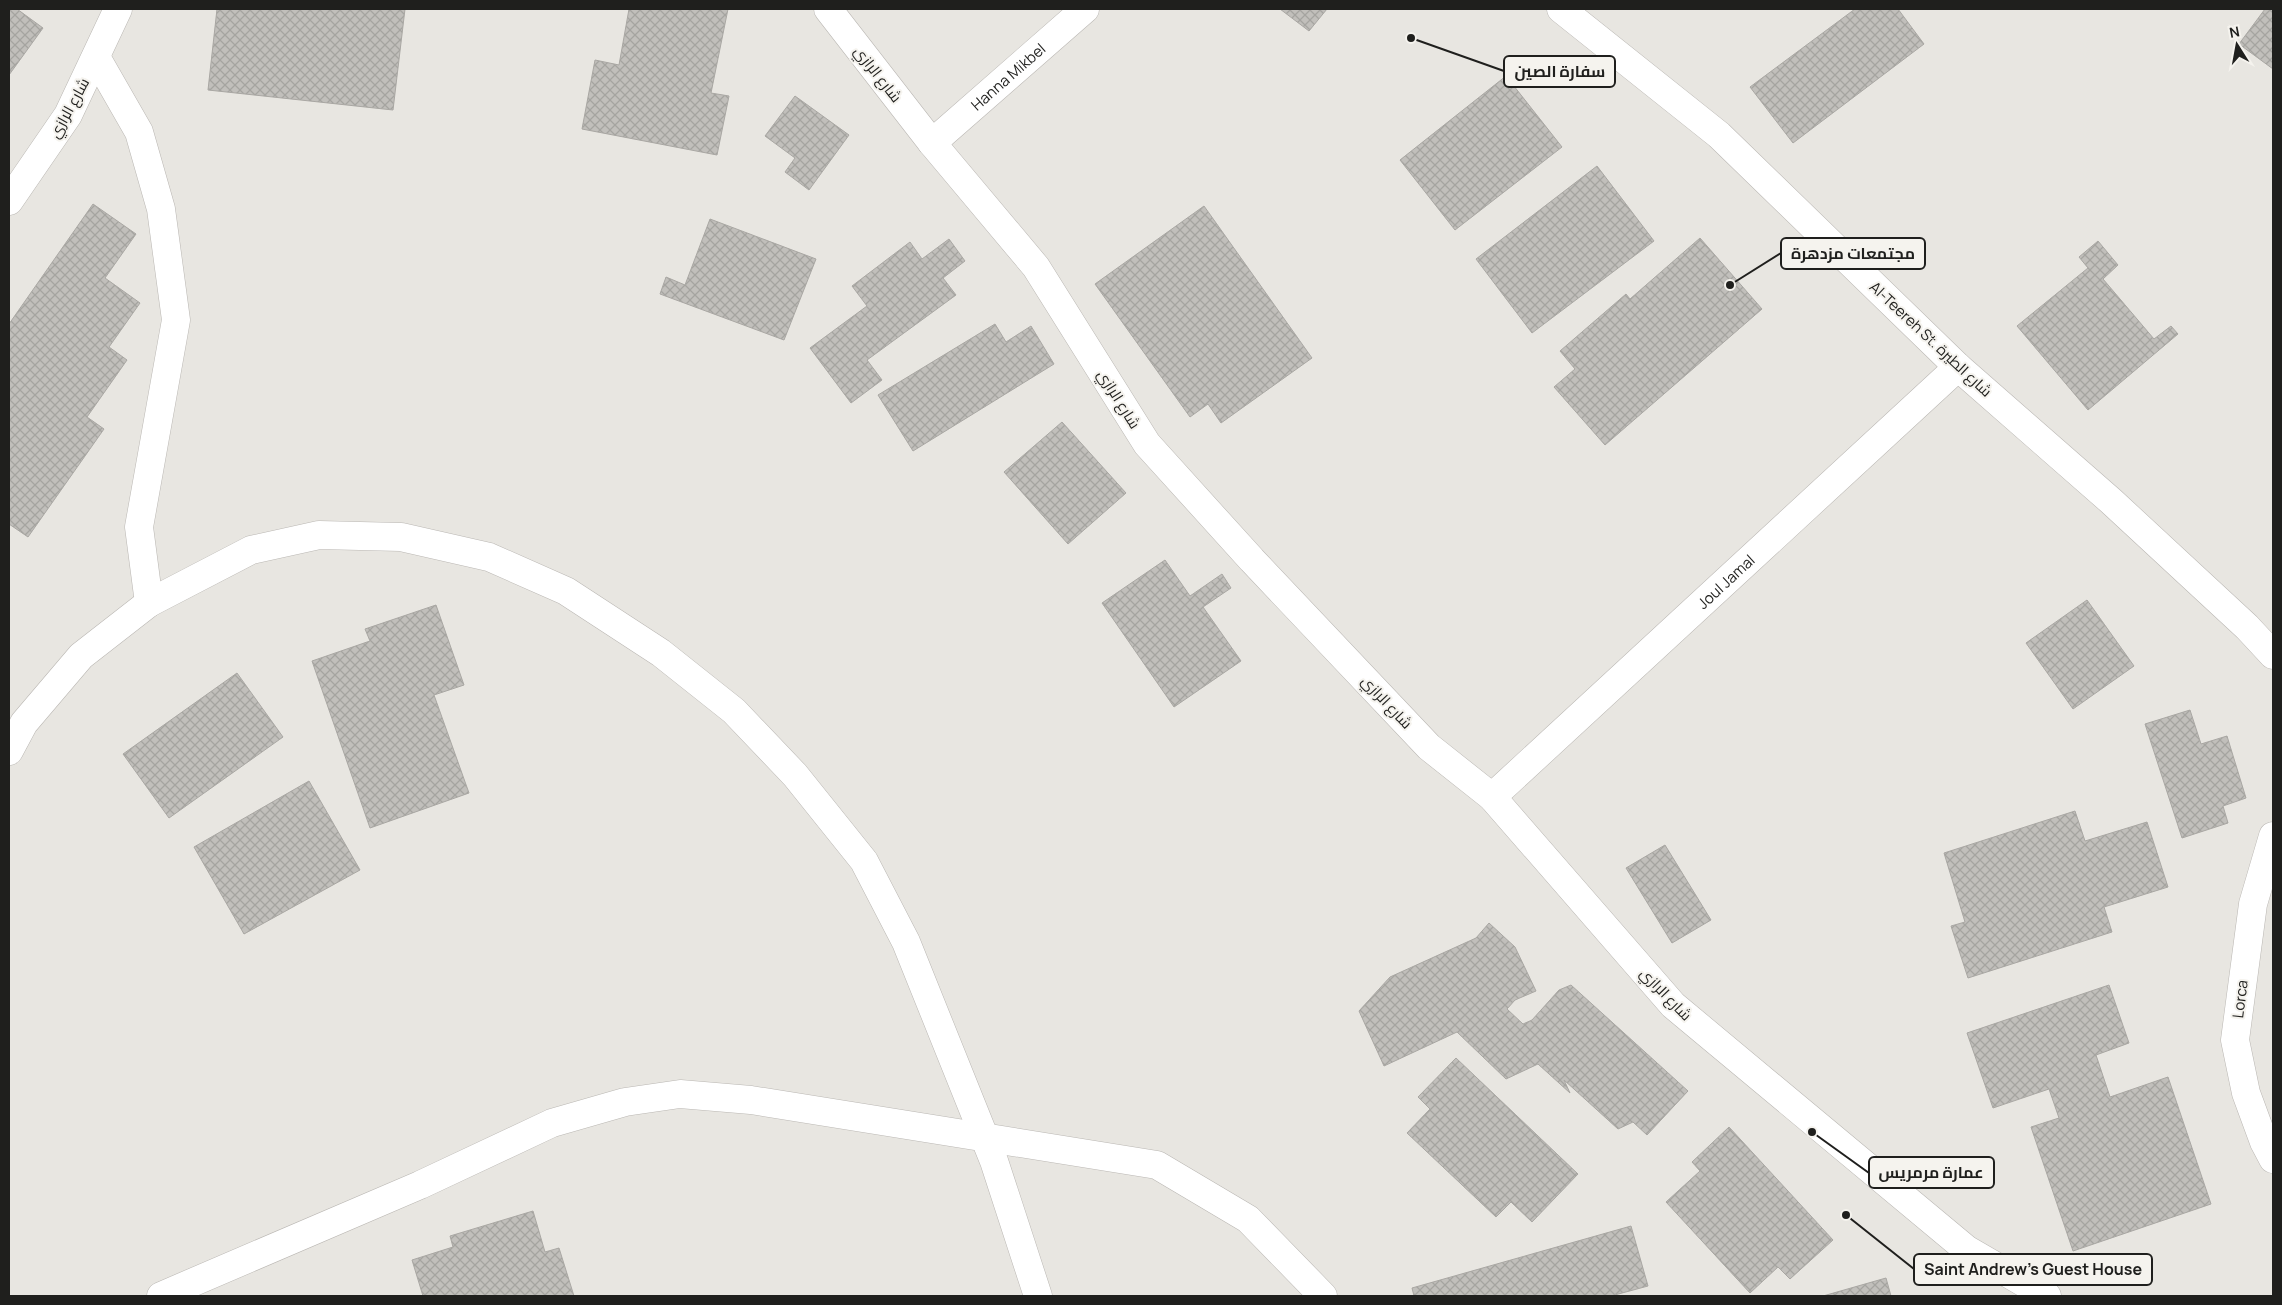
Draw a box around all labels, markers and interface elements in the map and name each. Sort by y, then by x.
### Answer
north arrow [2212,20,2262,70]
text: N [2228,21,2241,42]
street label: Hanna Mikbel [966,38,1050,115]
street label: شارع الرازي [848,41,907,108]
callout: سفارة الصين [1504,56,1615,87]
text: سفارة الصين [1515,60,1605,82]
street label: شارع الرازي [44,74,96,143]
callout: مجتمعات مزدهرة [1781,238,1925,269]
text: مجتمعات مزدهرة [1791,242,1915,264]
street label: Al-Teereh St. شارع الطيرة [1864,277,1997,402]
street label: شارع الرازي [1091,365,1145,434]
street label: Joul Jamal [1692,550,1759,613]
street label: شارع الرازي [1355,671,1417,735]
street label: شارع الرازي [1634,963,1697,1026]
street label: Lorca [2227,979,2253,1019]
callout: عمارة مرمريس [1869,1157,1994,1188]
text: عمارة مرمريس [1879,1161,1983,1183]
callout: Saint Andrew's Guest House [1914,1254,2152,1285]
text: Saint Andrew's Guest House [1924,1258,2142,1280]

